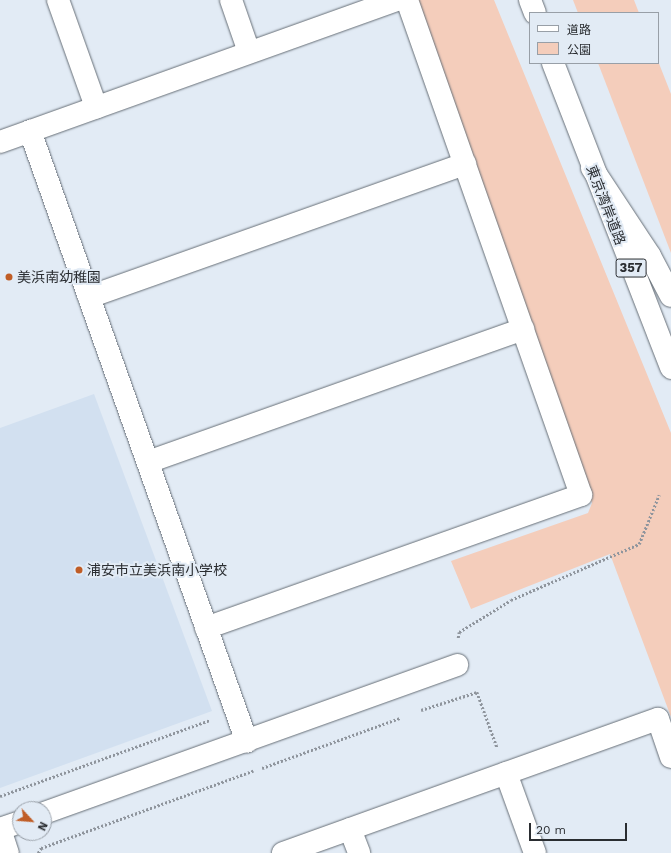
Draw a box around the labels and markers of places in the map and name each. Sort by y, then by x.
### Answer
place label: 美浜南幼稚園 [17,269,101,285]
marker: 美浜南幼稚園 [4,272,14,282]
place label: 浦安市立美浜南小学校 [87,562,227,578]
marker: 浦安市立美浜南小学校 [74,565,84,575]

